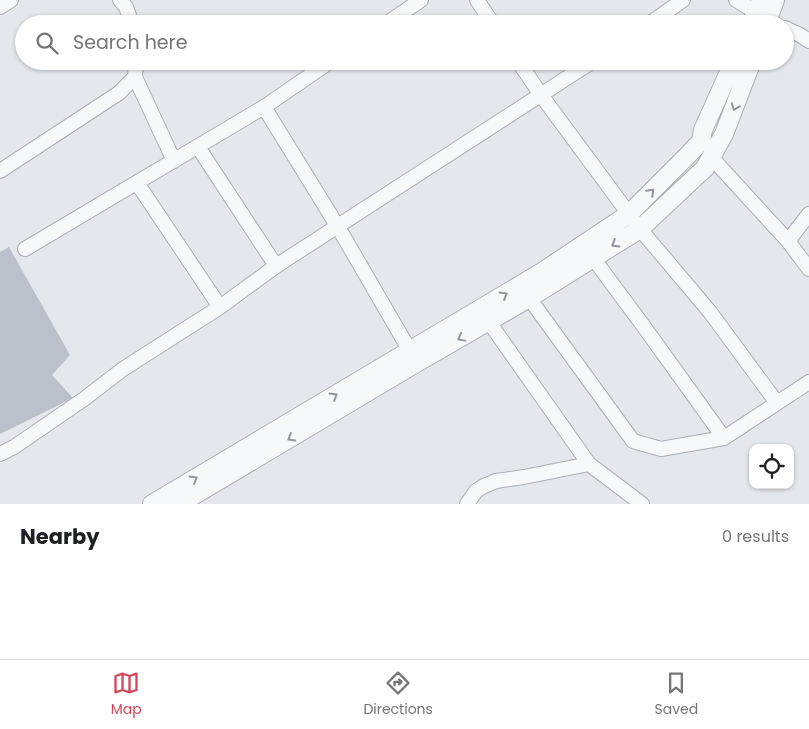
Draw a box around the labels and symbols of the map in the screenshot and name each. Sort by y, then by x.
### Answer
one-way arrow [730,102,741,111]
one-way arrow [645,189,654,198]
one-way arrow [611,238,620,248]
one-way arrow [498,292,507,302]
one-way arrow [457,332,466,342]
one-way arrow [328,392,337,402]
one-way arrow [287,431,296,441]
one-way arrow [189,476,198,486]

